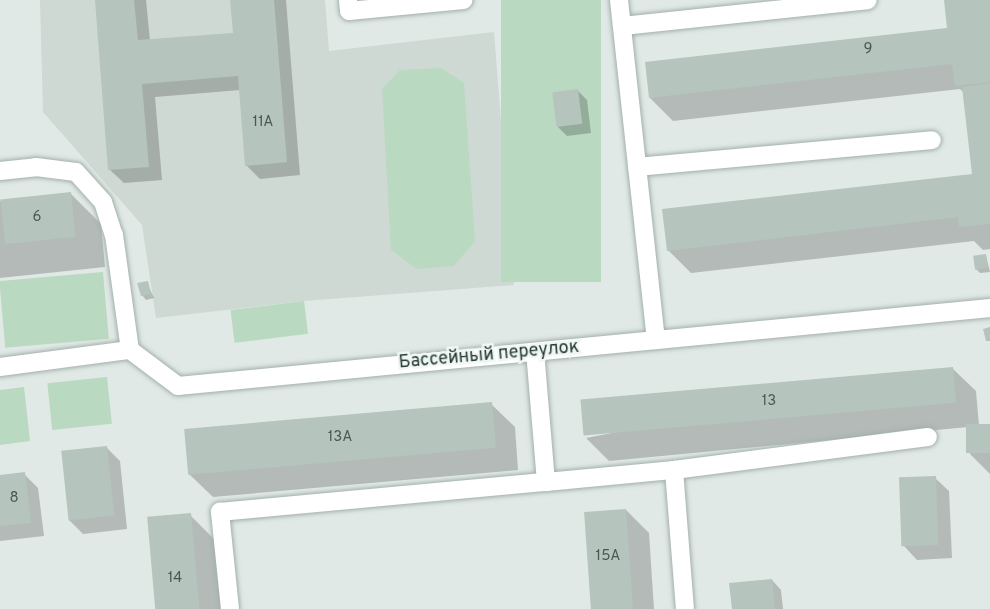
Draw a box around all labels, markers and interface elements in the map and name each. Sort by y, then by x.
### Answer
house number: 9 [864,41,872,59]
house number: 11А [253,114,273,132]
house number: 6 [33,209,41,227]
street label: Бассейный переулок [398,337,580,375]
house number: 13 [762,393,776,411]
house number: 13А [328,429,352,447]
house number: 8 [9,490,19,508]
house number: 15А [596,548,620,566]
house number: 14 [168,570,182,588]

